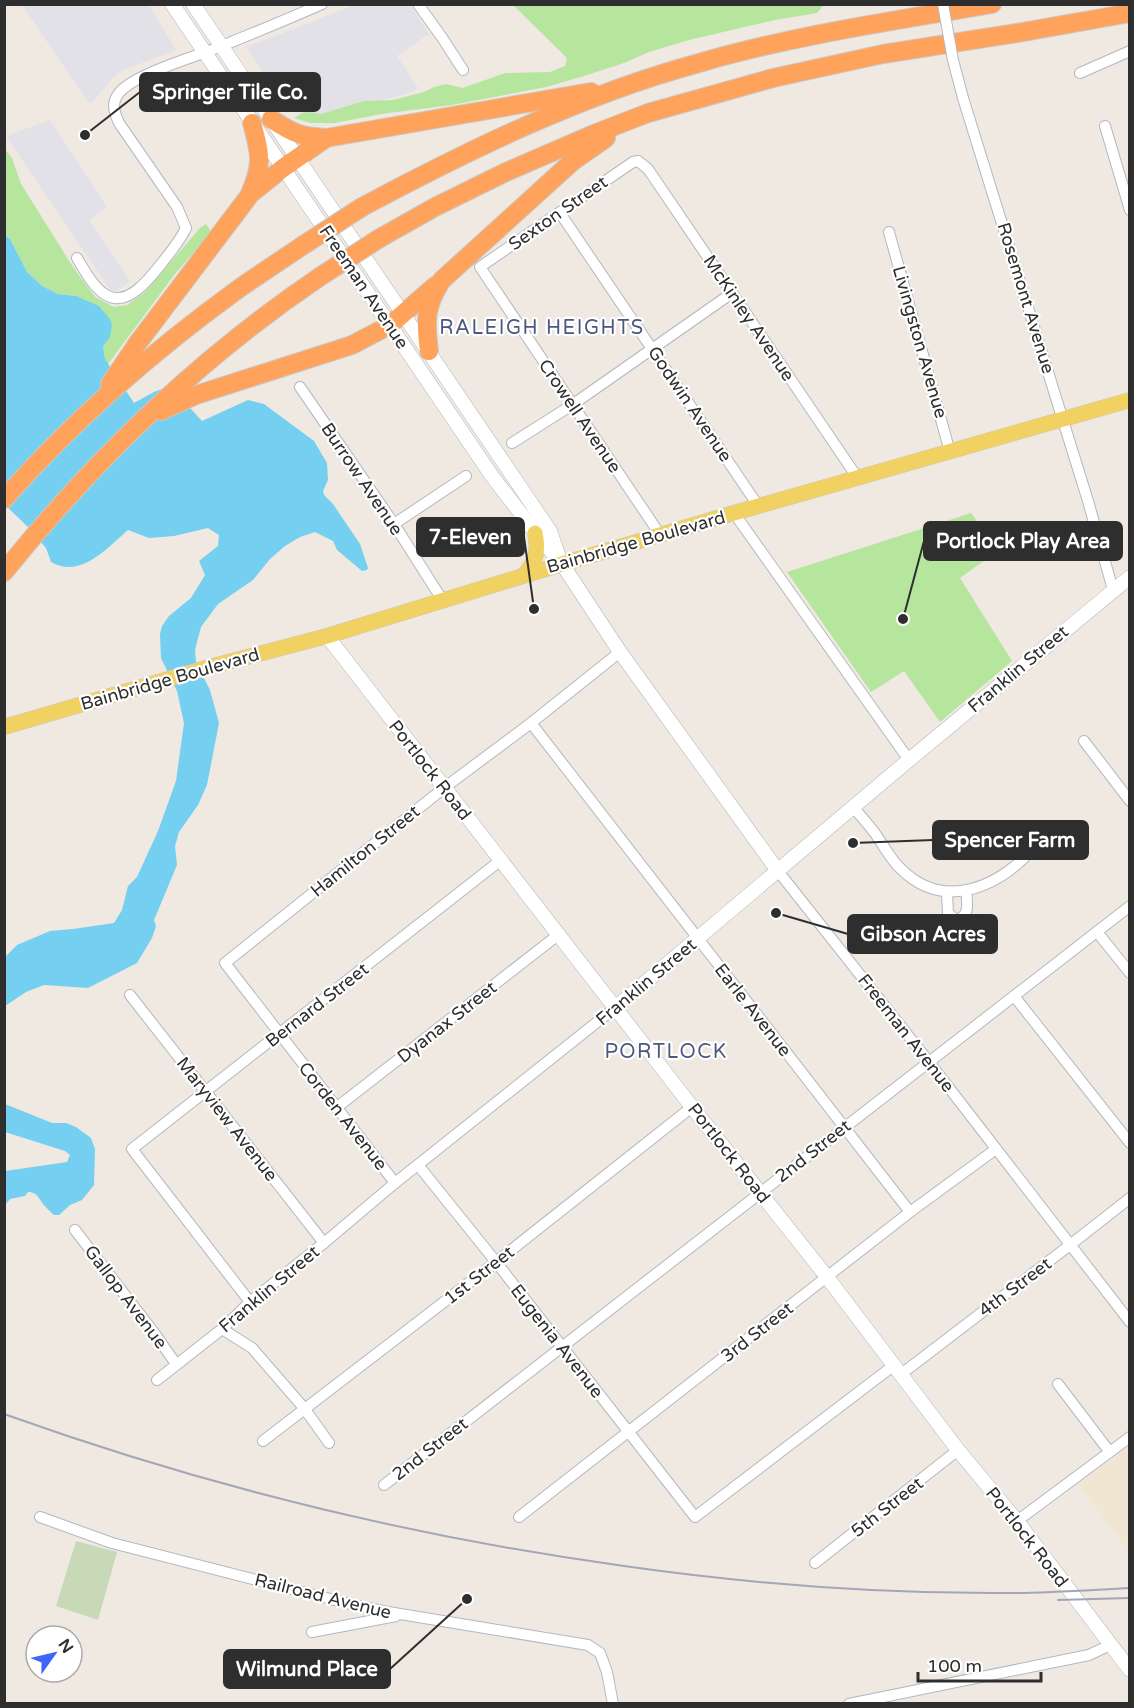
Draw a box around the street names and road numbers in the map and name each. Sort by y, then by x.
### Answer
street label: Sexton Street [504,171,612,255]
street label: Rosemont Avenue [993,220,1059,376]
street label: Freeman Avenue [315,221,413,353]
street label: McKinley Avenue [699,251,799,385]
street label: Livingston Avenue [888,263,952,421]
street label: Godwin Avenue [643,342,737,466]
street label: Crowell Avenue [534,355,626,477]
street label: Burrow Avenue [316,419,408,539]
street label: Bainbridge Boulevard [544,506,728,578]
street label: Franklin Street [963,621,1073,717]
street label: Bainbridge Boulevard [78,643,262,715]
street label: Portlock Road [384,715,476,825]
street label: Hamilton Street [306,800,424,902]
street label: Franklin Street [591,934,701,1030]
street label: Bernard Street [261,958,373,1052]
street label: Earle Avenue [710,959,796,1061]
street label: Freeman Avenue [853,969,959,1097]
street label: Dyanax Street [393,976,501,1068]
street label: Maryview Avenue [172,1053,282,1185]
street label: Corden Avenue [294,1057,392,1175]
street label: Portlock Road [683,1098,775,1208]
street label: 2nd Street [771,1115,855,1187]
street label: Gallop Avenue [80,1241,172,1353]
street label: Franklin Street [214,1241,324,1337]
street label: 1st Street [440,1241,519,1309]
street label: 4th Street [974,1252,1056,1321]
street label: Eugenia Avenue [506,1280,608,1402]
street label: 3rd Street [717,1297,798,1367]
street label: 2nd Street [388,1413,472,1485]
street label: 5th Street [847,1472,927,1542]
street label: Portlock Road [981,1482,1073,1592]
street label: Railroad Avenue [252,1568,394,1624]

